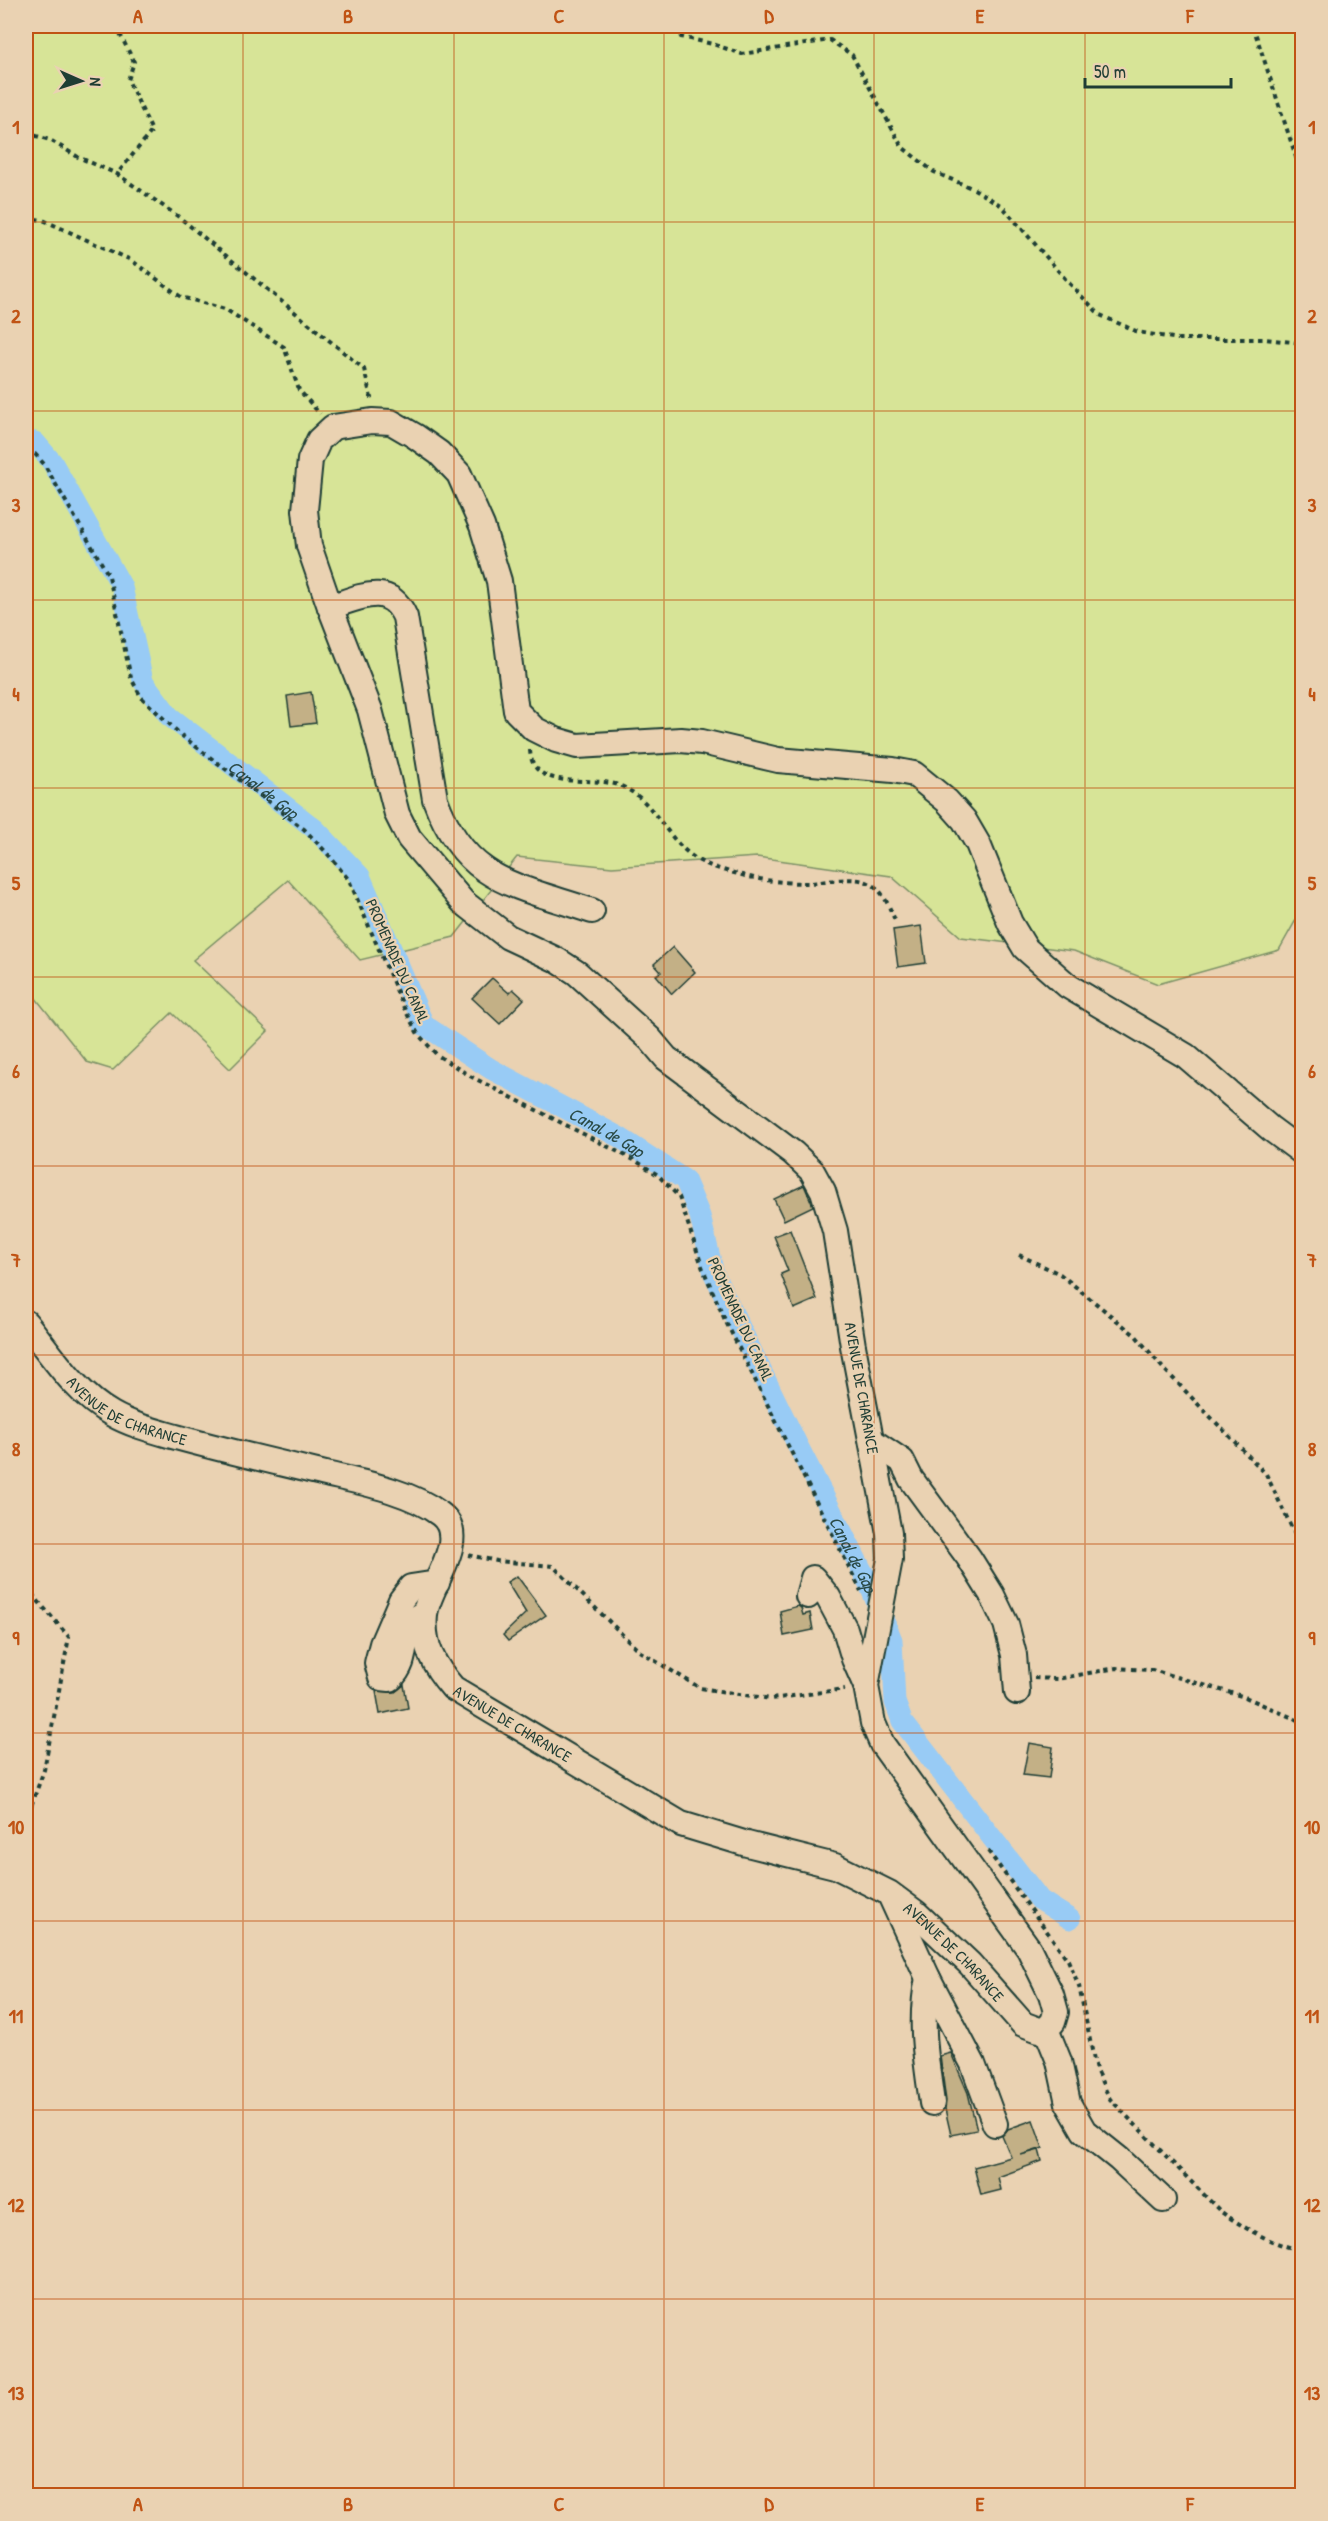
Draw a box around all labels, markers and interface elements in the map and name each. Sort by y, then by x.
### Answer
text: A [133,2,143,29]
text: B [343,2,353,29]
text: C [554,2,565,29]
text: D [764,2,774,29]
text: E [976,2,985,29]
text: F [1185,2,1195,29]
north arrow [51,51,111,111]
scale bar [1085,51,1230,89]
text: 50 m [1094,59,1126,84]
text: N [85,77,107,87]
text: 1 [12,113,20,140]
text: 1 [1308,113,1316,140]
text: 2 [11,302,21,329]
text: 2 [1307,302,1317,329]
text: 3 [12,491,21,518]
text: 3 [1308,491,1317,518]
text: 4 [12,680,20,707]
text: 4 [1308,680,1316,707]
water label: Canal de Gap [223,754,305,825]
text: 5 [12,869,21,896]
text: 5 [1308,869,1317,896]
street label: PROMENADE DU CANAL [361,895,435,1027]
text: 6 [12,1057,20,1084]
text: 6 [1308,1057,1316,1084]
water label: Canal de Gap [565,1100,650,1163]
text: 7 [10,1246,21,1273]
text: 7 [1306,1246,1317,1273]
street label: PROMENADE DU CANAL [703,1254,779,1384]
street label: AVENUE DE CHARANCE [840,1320,884,1456]
street label: AVENUE DE CHARANCE [62,1371,189,1450]
text: 8 [12,1435,21,1462]
text: 8 [1308,1435,1317,1462]
water label: Canal de Gap [824,1512,884,1597]
text: 9 [12,1624,20,1651]
text: 9 [1308,1624,1316,1651]
street label: AVENUE DE CHARANCE [449,1680,576,1767]
text: 10 [8,1813,24,1840]
text: 10 [1304,1813,1320,1840]
street label: AVENUE DE CHARANCE [899,1897,1009,2006]
text: 11 [9,2002,23,2029]
text: 11 [1305,2002,1319,2029]
text: 12 [8,2191,25,2218]
text: 12 [1304,2191,1321,2218]
text: 13 [8,2379,24,2406]
text: 13 [1304,2379,1320,2406]
text: A [133,2490,143,2517]
text: B [343,2490,353,2517]
text: C [554,2490,565,2517]
text: D [764,2490,774,2517]
text: E [976,2490,985,2517]
text: F [1185,2490,1195,2517]

